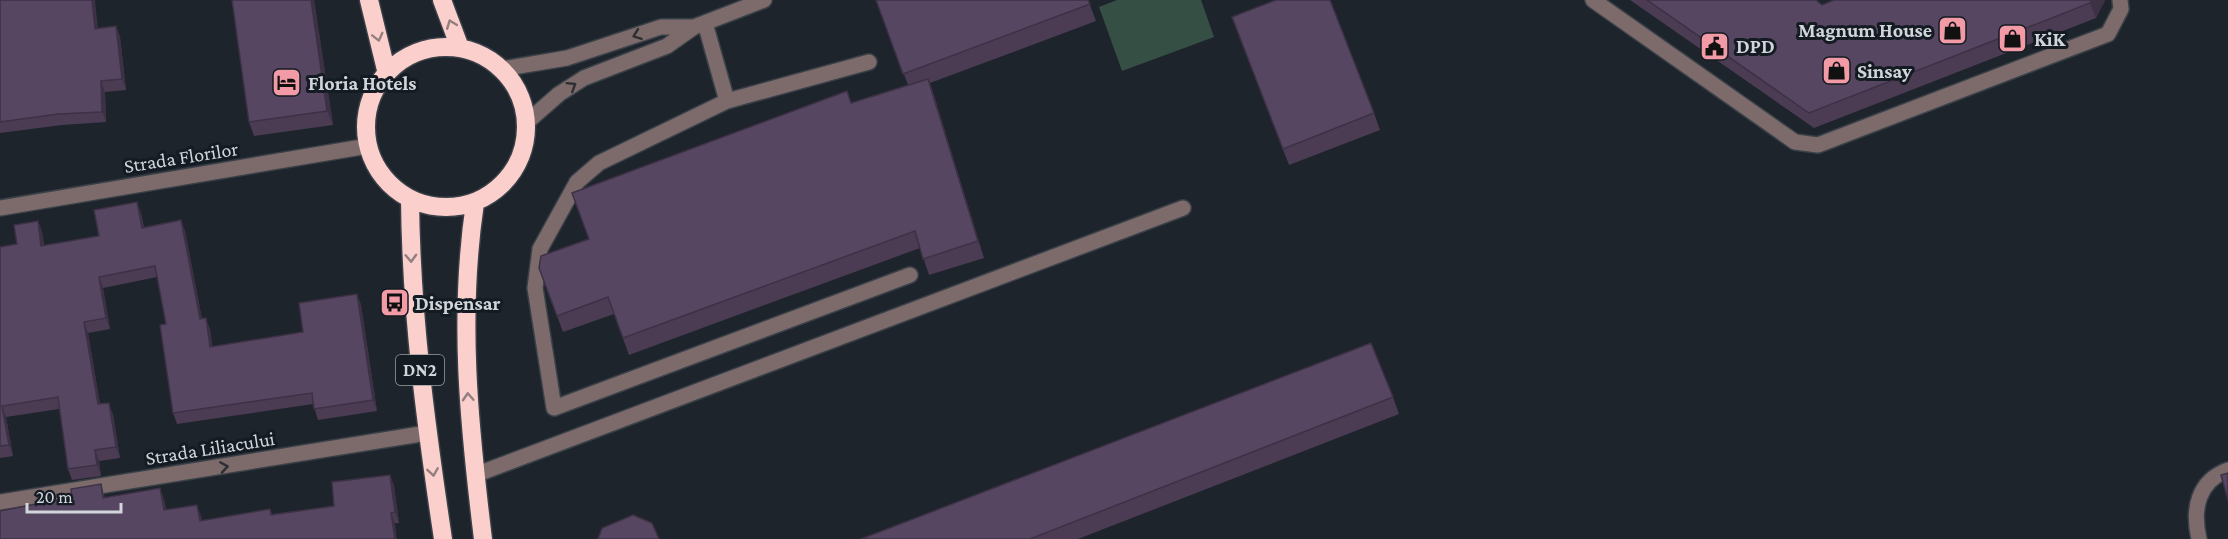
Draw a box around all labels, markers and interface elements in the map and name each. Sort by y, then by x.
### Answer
shop icon: Magnum House [1937,14,1969,46]
one-way arrow [446,19,458,30]
place label: Magnum House [1798,19,1932,41]
shop icon: KiK [1997,23,2029,55]
one-way arrow [632,28,643,41]
place label: KiK [2034,28,2067,50]
public building icon: DPD [1699,30,1731,62]
one-way arrow [370,32,383,42]
place label: DPD [1736,35,1775,57]
shop icon: Sinsay [1820,55,1852,87]
place label: Sinsay [1857,60,1912,82]
hotel icon: Floria Hotels [271,67,303,99]
place label: Floria Hotels [308,72,417,94]
one-way arrow [566,81,576,93]
street label: Strada Florilor [122,137,240,177]
one-way arrow [404,253,417,262]
bus stop icon: Dispensar [378,287,410,319]
place label: Dispensar [415,292,500,314]
road number: DN2 [396,355,444,385]
one-way arrow [462,393,475,402]
street label: Strada Liliacului [144,427,276,469]
one-way arrow [219,461,228,473]
one-way arrow [427,468,439,477]
scale bar [27,476,122,514]
text: 20 m [36,487,73,507]

